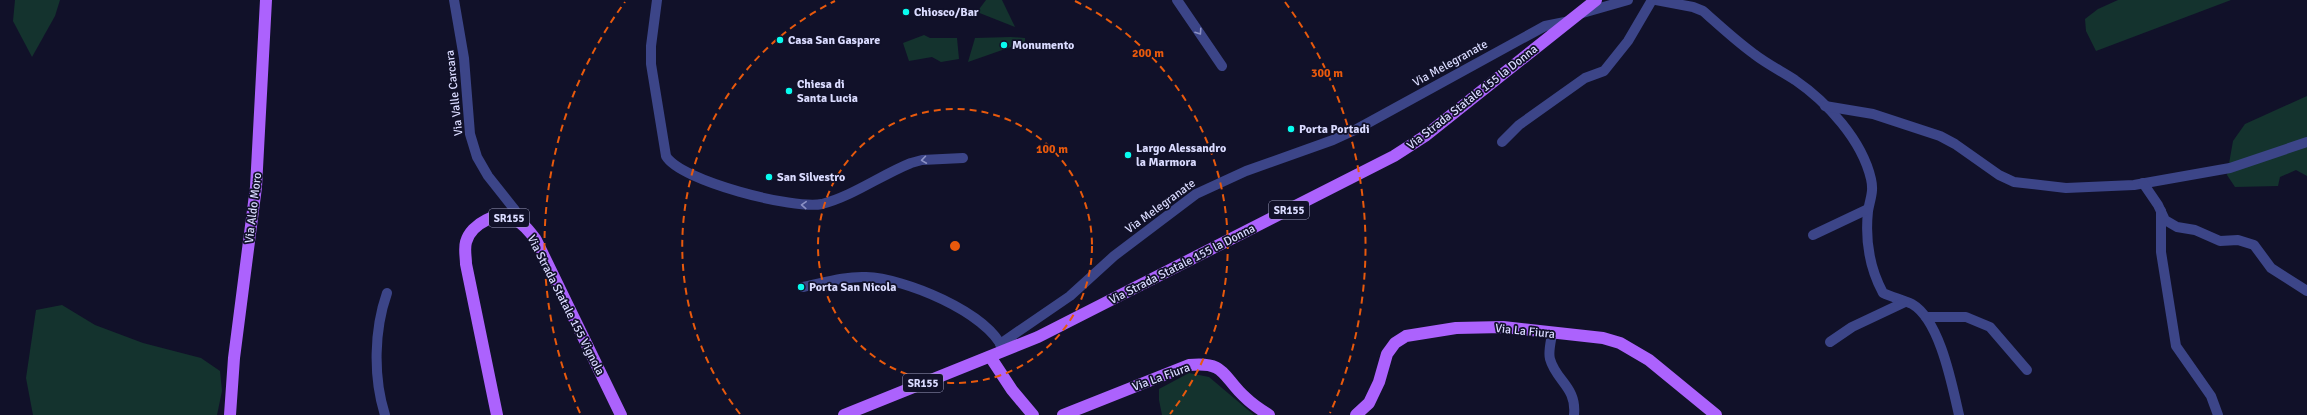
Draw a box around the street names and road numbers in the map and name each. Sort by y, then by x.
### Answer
street label: Via Melegranate [1410,37,1490,90]
street label: Via Strada Statale 155 la Donna [1404,42,1541,153]
street label: Via Valle Carcara [443,49,466,137]
street label: Via Aldo Moro [242,172,265,244]
street label: Via Melegranate [1122,176,1198,237]
road number: SR155 [1269,201,1309,219]
road number: SR155 [489,209,529,227]
street label: Via Strada Statale 155 la Donna [1107,221,1258,308]
street label: Via Strada Statale 155 Vignola [524,233,607,378]
street label: Via La Fiura [1494,321,1556,342]
street label: Via La Fiura [1130,360,1192,395]
road number: SR155 [903,374,943,392]

